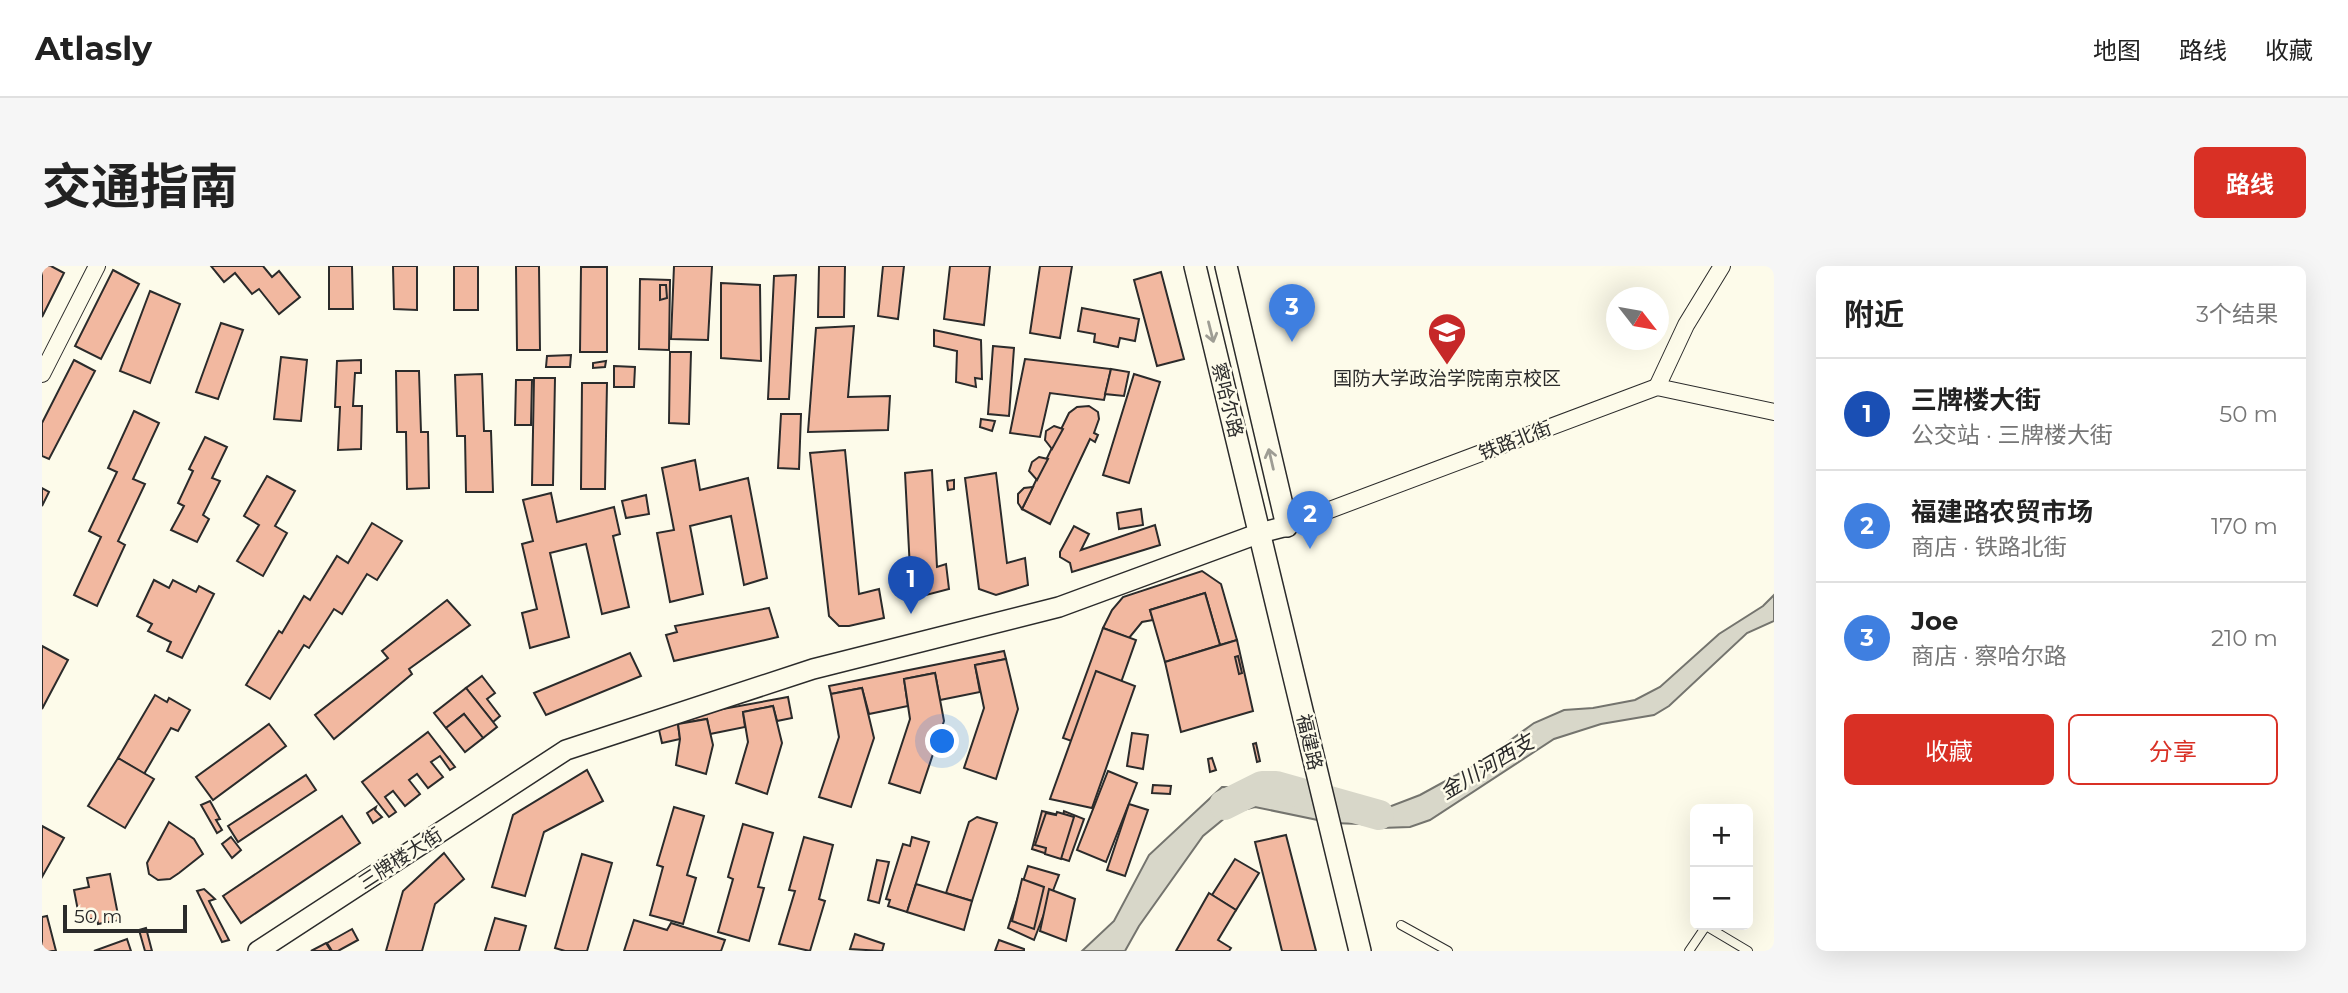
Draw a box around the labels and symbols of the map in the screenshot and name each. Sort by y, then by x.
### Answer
pin: 3 [1269,284,1315,342]
north arrow [1606,287,1669,350]
school or university icon: 国防大学政治学院南京校区 [1426,311,1468,366]
one-way arrow [1205,320,1218,343]
street label: 察哈尔路 [1207,360,1248,440]
place label: 国防大学政治学院南京校区 [1333,367,1561,390]
street label: 铁路北街 [1476,416,1555,465]
one-way arrow [1264,448,1277,471]
pin: 2 [1287,491,1333,549]
pin: 1 [888,556,934,614]
street label: 福建路 [1292,712,1327,772]
your location [925,724,959,758]
water label: 金川河西支 [1435,728,1540,804]
street label: 三牌楼大街 [354,823,446,894]
scale bar [63,902,187,934]

